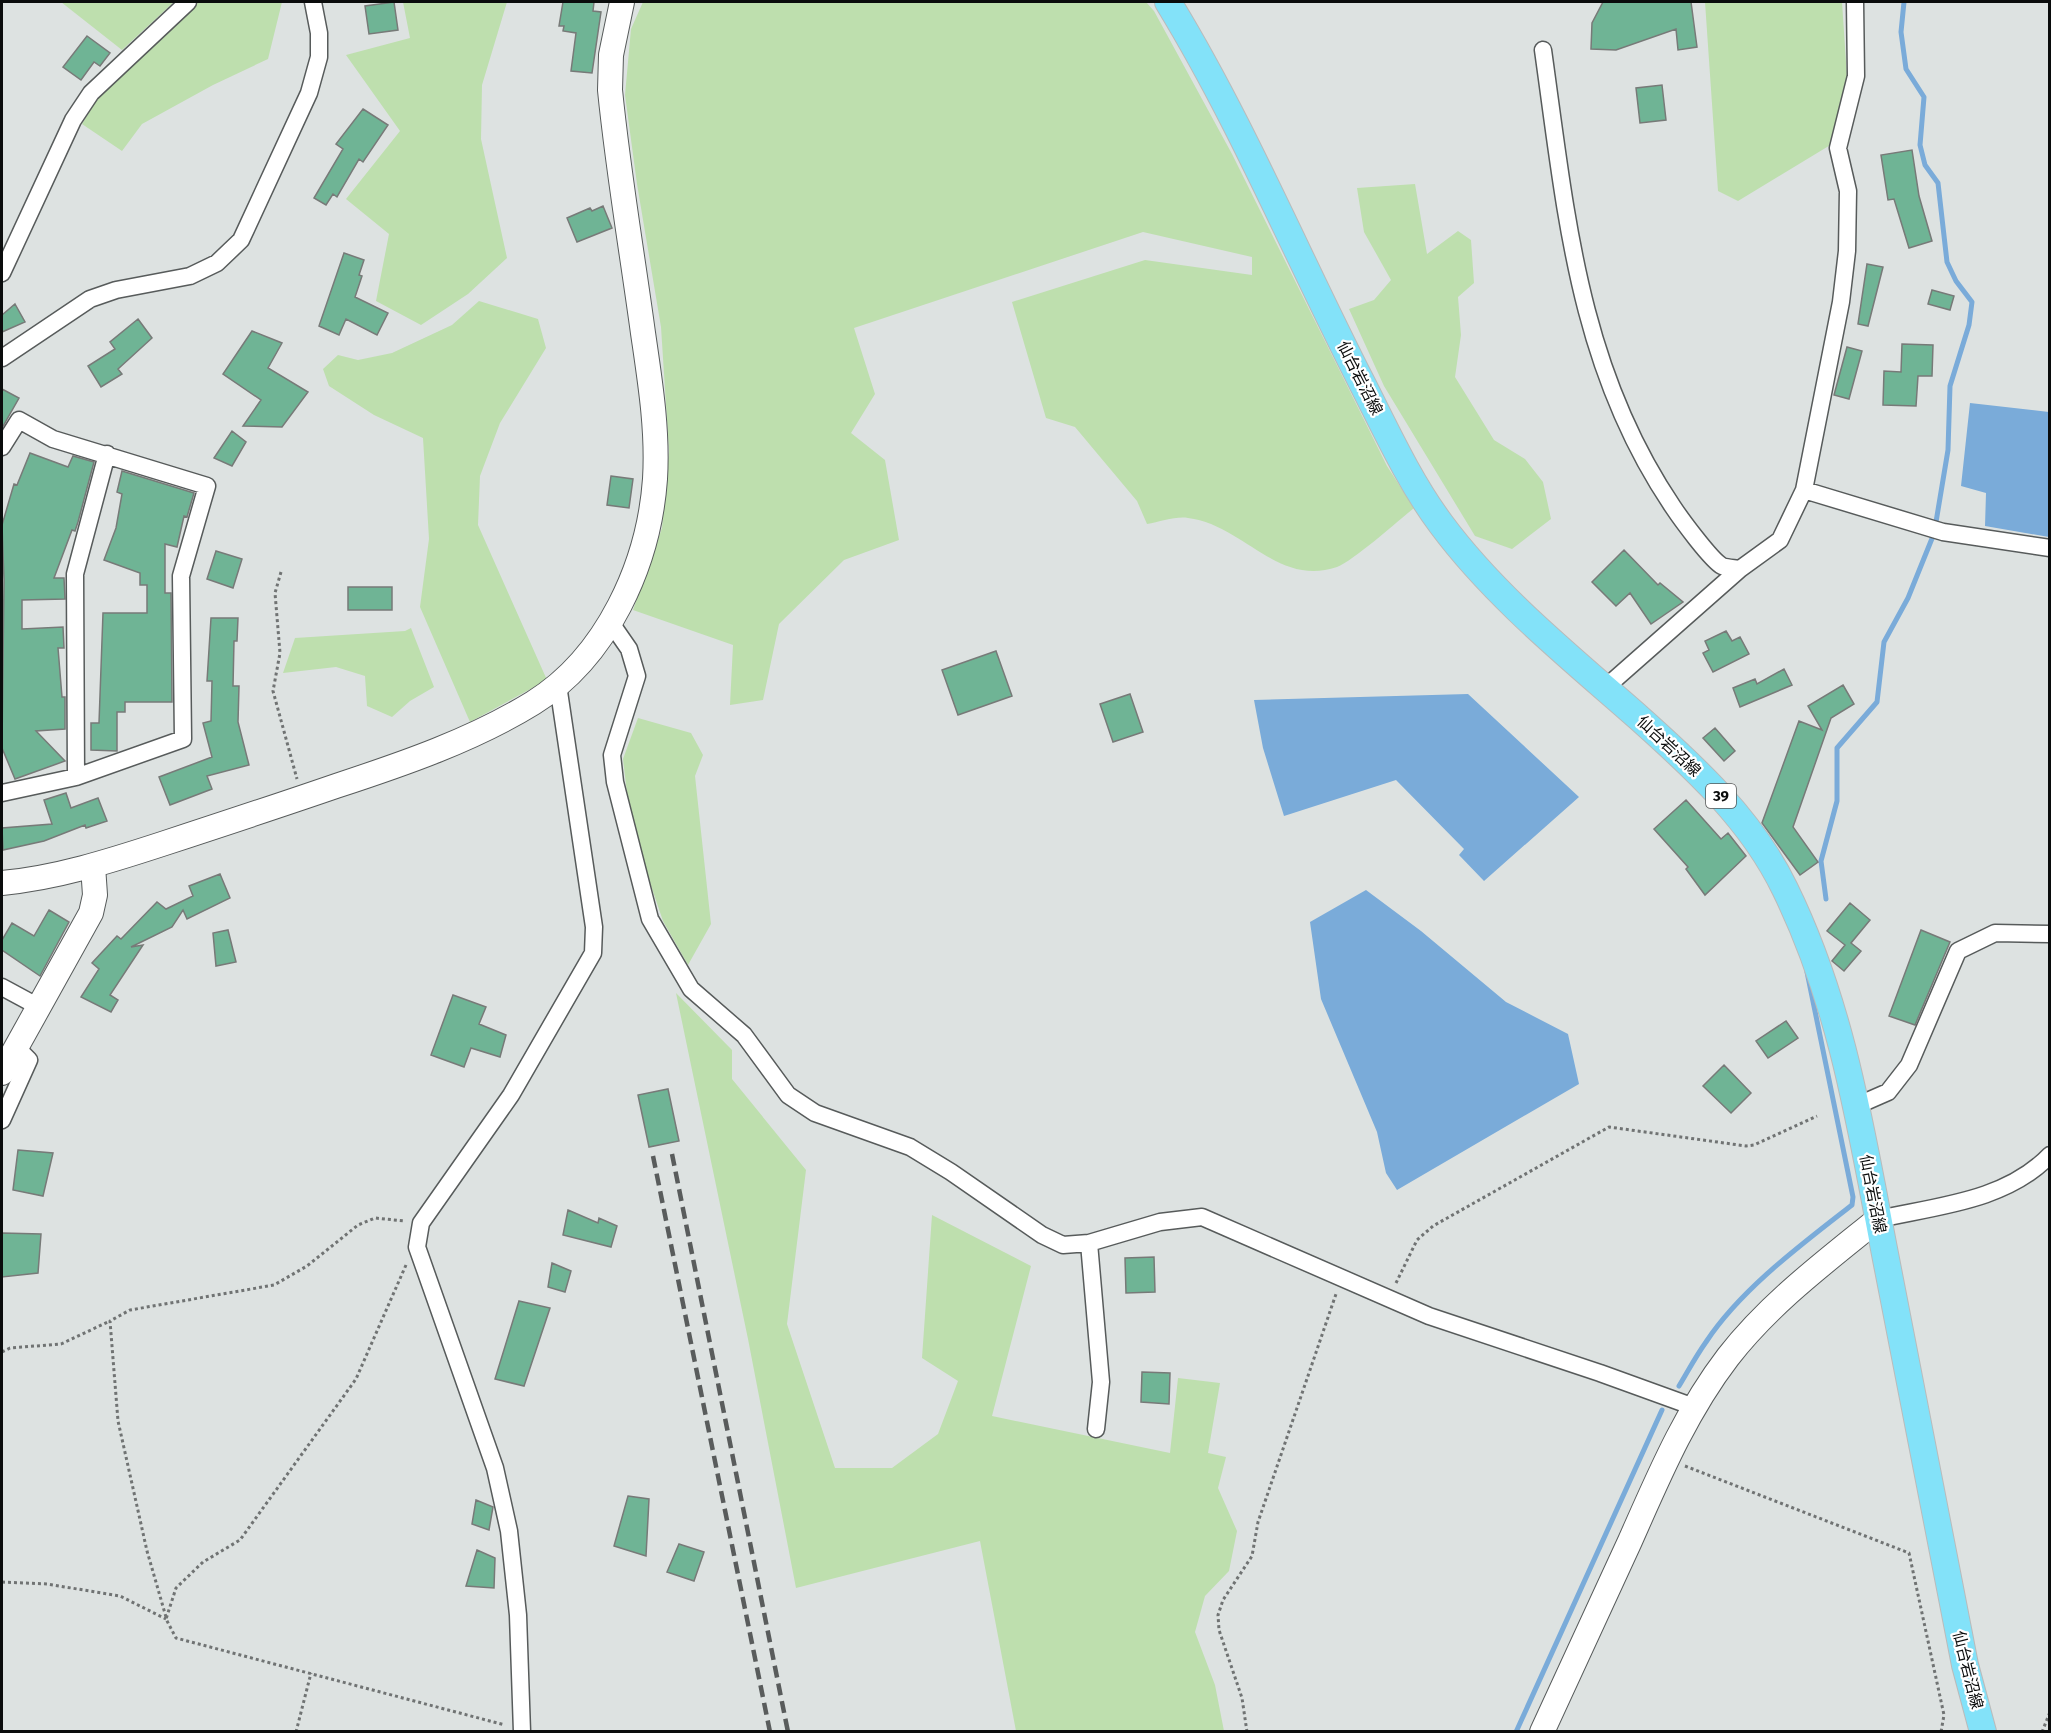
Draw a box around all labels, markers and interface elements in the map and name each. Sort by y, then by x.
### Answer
street label: 仙台岩沼線 [1333,338,1387,418]
street label: 仙台岩沼線 [1633,712,1705,780]
road number: 39 [1706,784,1736,808]
street label: 仙台岩沼線 [1856,1153,1890,1235]
street label: 仙台岩沼線 [1949,1629,1987,1711]

